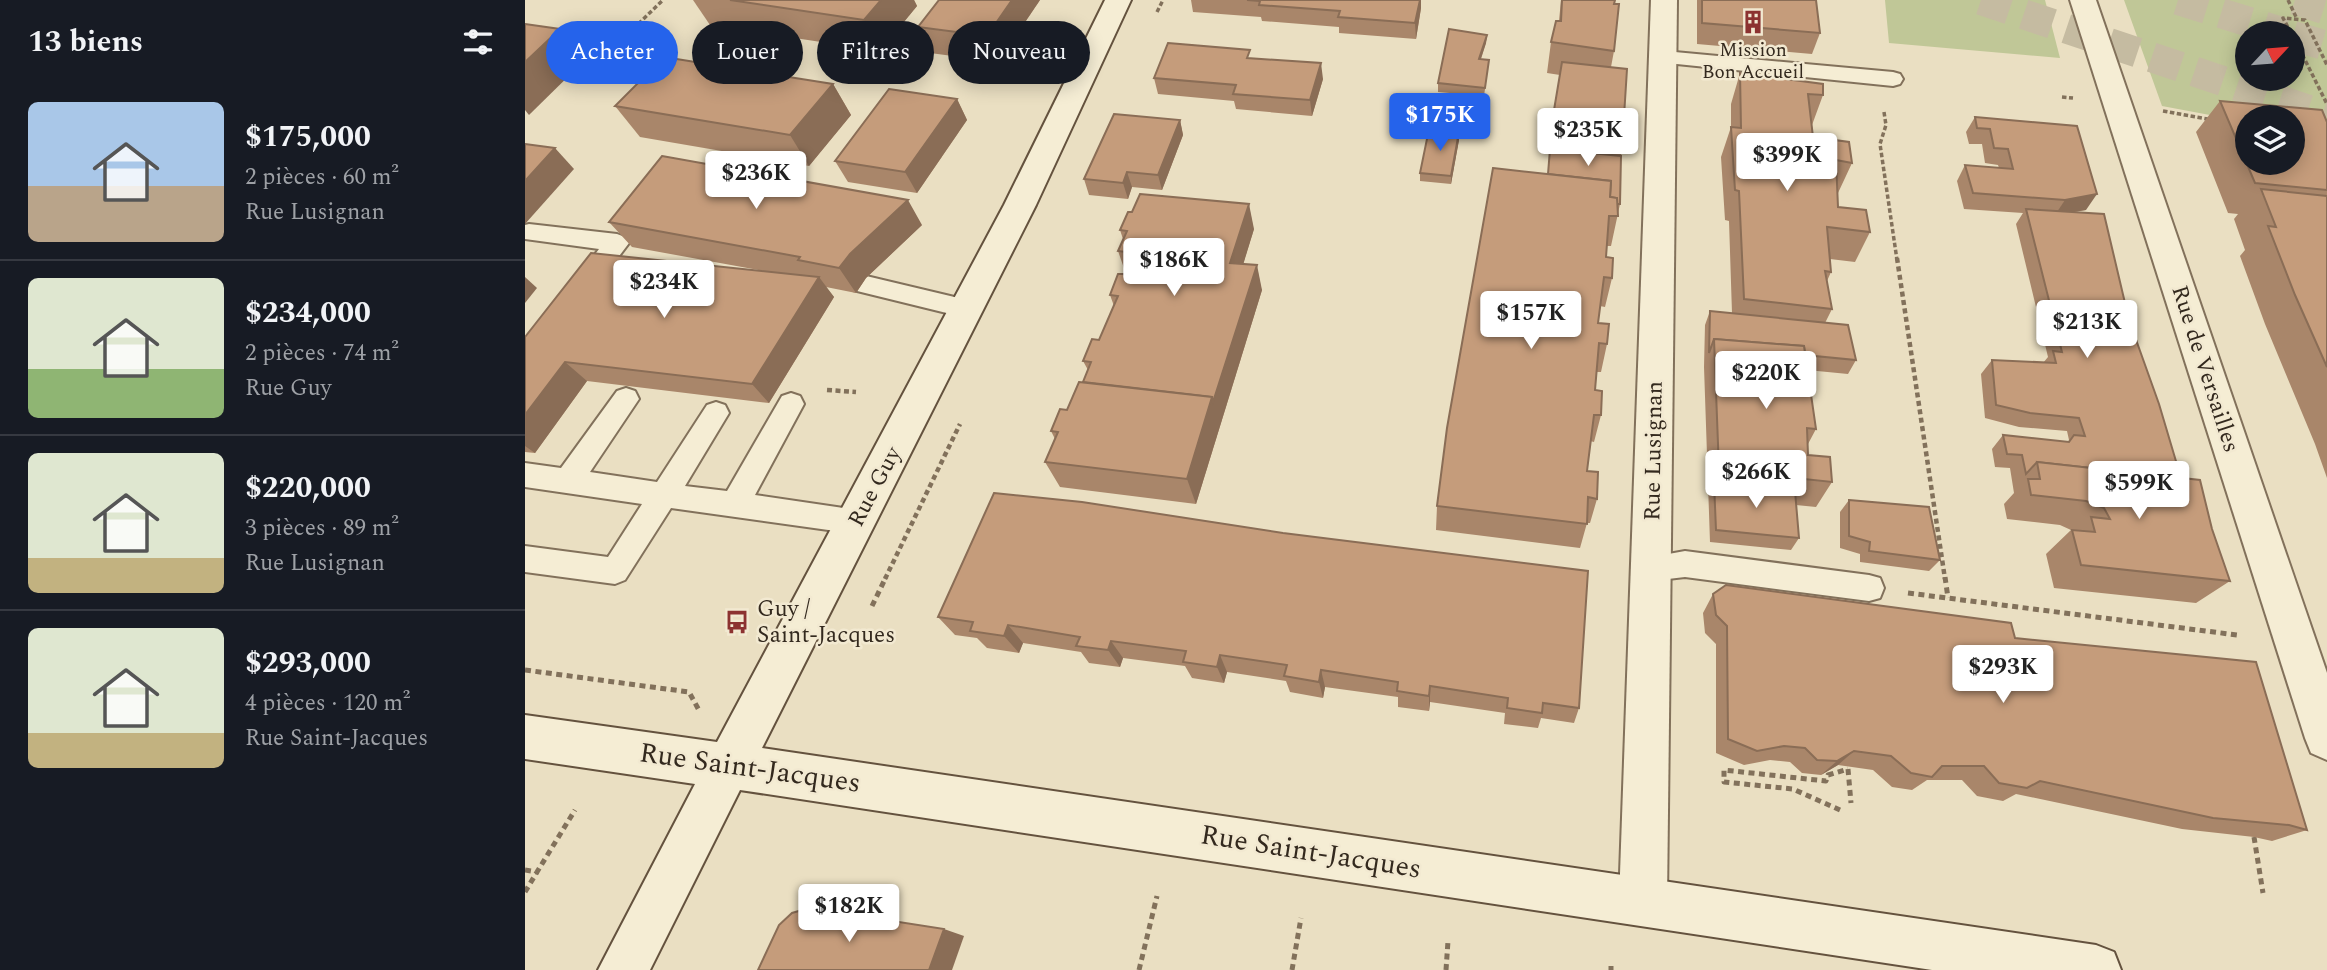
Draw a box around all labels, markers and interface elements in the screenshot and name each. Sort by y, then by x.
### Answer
building icon: Mission Bon Accueil [1739,8,1767,36]
text: 13 biens [28,19,143,65]
chip: Acheter [546,21,678,84]
chip: Louer [692,21,803,84]
chip: Filtres [817,21,934,84]
chip: Nouveau [948,21,1090,84]
north arrow [2235,21,2305,91]
map controls [2235,21,2305,175]
icon: filters [459,23,497,61]
place label: Mission Bon Accueil [1702,36,1804,87]
pin: $175K [1391,94,1489,153]
text: $175K [1405,98,1475,133]
button: layers [2235,105,2305,175]
pin: $235K [1539,108,1637,168]
text: $235K [1553,113,1623,148]
text: $175,000 [245,114,371,160]
icon: home [84,130,168,214]
pin: $399K [1738,134,1836,193]
text: $399K [1752,138,1822,173]
pin: $236K [707,152,805,211]
text: $236K [721,156,791,191]
text: 2 pièces · 60 m² [245,160,399,195]
text: Rue Lusignan [245,195,385,230]
pin: $186K [1125,238,1223,298]
text: $186K [1139,243,1209,278]
pin: $234K [615,260,713,320]
text: $234K [629,265,699,300]
street label: Rue de Versailles [2161,281,2249,457]
text: $234,000 [245,290,371,336]
pin: $157K [1482,292,1580,351]
text: $157K [1496,296,1566,331]
pin: $213K [2038,300,2136,360]
text: $213K [2052,305,2122,340]
icon: home [84,306,168,390]
text: 2 pièces · 74 m² [245,336,399,371]
pin: $220K [1717,352,1815,411]
text: $220K [1731,356,1801,391]
text: Rue Guy [245,371,332,406]
street label: Rue Lusignan [1635,381,1673,521]
street label: Rue Guy [839,440,911,533]
pin: $266K [1707,450,1805,510]
text: $266K [1721,455,1791,490]
pin: $599K [2090,462,2188,521]
text: $220,000 [245,465,371,511]
text: $599K [2104,466,2174,501]
icon: home [84,481,168,565]
text: 3 pièces · 89 m² [245,511,399,546]
text: Rue Lusignan [245,546,385,581]
place label: Guy / Saint-Jacques [757,592,895,653]
bus stop icon: Guy / Saint-Jacques [723,608,751,636]
text: $293,000 [245,640,371,686]
pin: $293K [1954,646,2052,705]
text: $293K [1968,650,2038,685]
icon: home [84,656,168,740]
text: 4 pièces · 120 m² [245,686,410,721]
text: Rue Saint-Jacques [245,721,428,756]
street label: Rue Saint-Jacques [637,731,863,805]
street label: Rue Saint-Jacques [1198,813,1424,891]
pin: $182K [800,884,898,944]
text: $182K [814,889,884,924]

